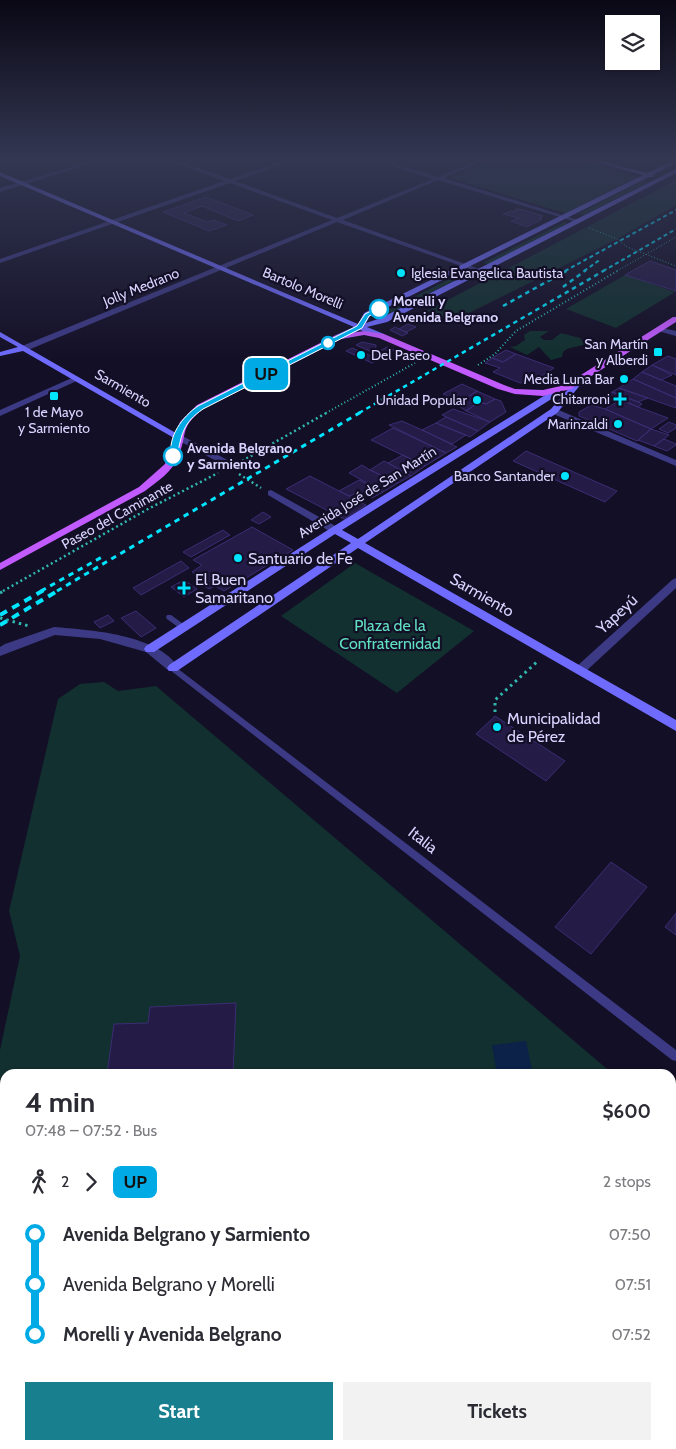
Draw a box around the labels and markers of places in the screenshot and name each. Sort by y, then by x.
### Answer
place label: Iglesia Evangelica Bautista [411,264,564,282]
marker: Iglesia Evangelica Bautista [395,267,407,279]
place label: Morelli y Avenida Belgrano [393,292,498,326]
marker: Morelli y Avenida Belgrano [369,299,389,319]
place label: San Martín y Alberdi [584,335,648,369]
unlabelled marker [321,336,335,350]
place label: Del Paseo [371,346,430,364]
marker: San Martín y Alberdi [652,346,664,358]
marker: Del Paseo [355,349,367,361]
place label: Media Luna Bar [524,370,615,388]
marker: Media Luna Bar [618,373,630,385]
marker: 1 de Mayo y Sarmiento [48,390,60,402]
place label: Chitarroni [552,390,610,408]
place label: Unidad Popular [376,391,468,409]
marker: Chitarroni [614,393,626,405]
marker: Unidad Popular [471,394,483,406]
place label: 1 de Mayo y Sarmiento [18,403,90,437]
place label: Marinzaldi [547,415,608,433]
marker: Marinzaldi [612,418,624,430]
place label: Avenida Belgrano y Sarmiento [187,439,292,473]
marker: Avenida Belgrano y Sarmiento [163,446,183,466]
place label: Banco Santander [454,467,556,485]
marker: Banco Santander [559,470,571,482]
place label: Santuario de Fe [248,549,353,568]
marker: Santuario de Fe [232,552,244,564]
place label: El Buen Samaritano [195,570,273,607]
marker: El Buen Samaritano [177,581,191,595]
place label: Municipalidad de Pérez [507,709,600,746]
marker: Municipalidad de Pérez [491,721,503,733]

